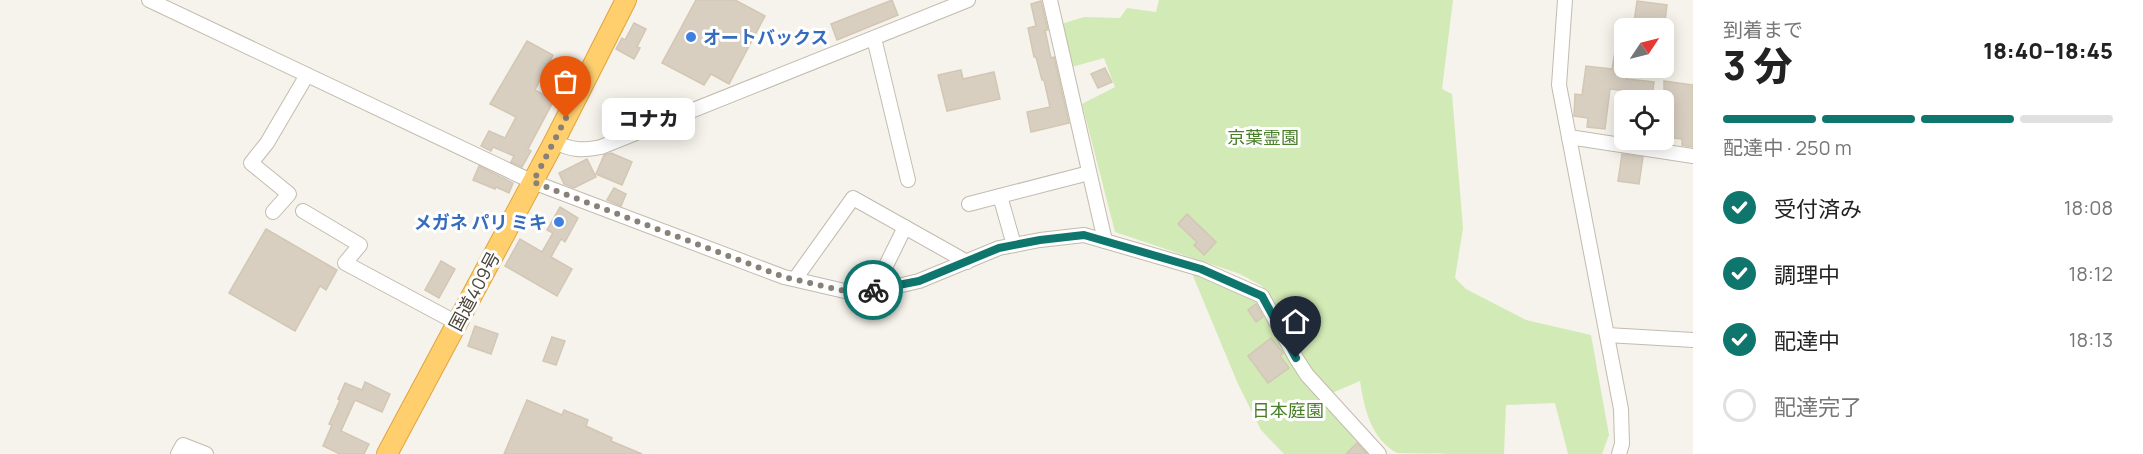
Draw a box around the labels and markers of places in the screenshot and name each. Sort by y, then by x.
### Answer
place label: オートバックス [703,25,828,49]
marker: オートバックス [684,30,698,44]
pin [540,56,591,118]
callout: コナカ [602,97,695,139]
place label: メガネ パリ ミキ [414,210,547,234]
marker: メガネ パリ ミキ [552,215,566,229]
pin [1270,296,1321,358]

